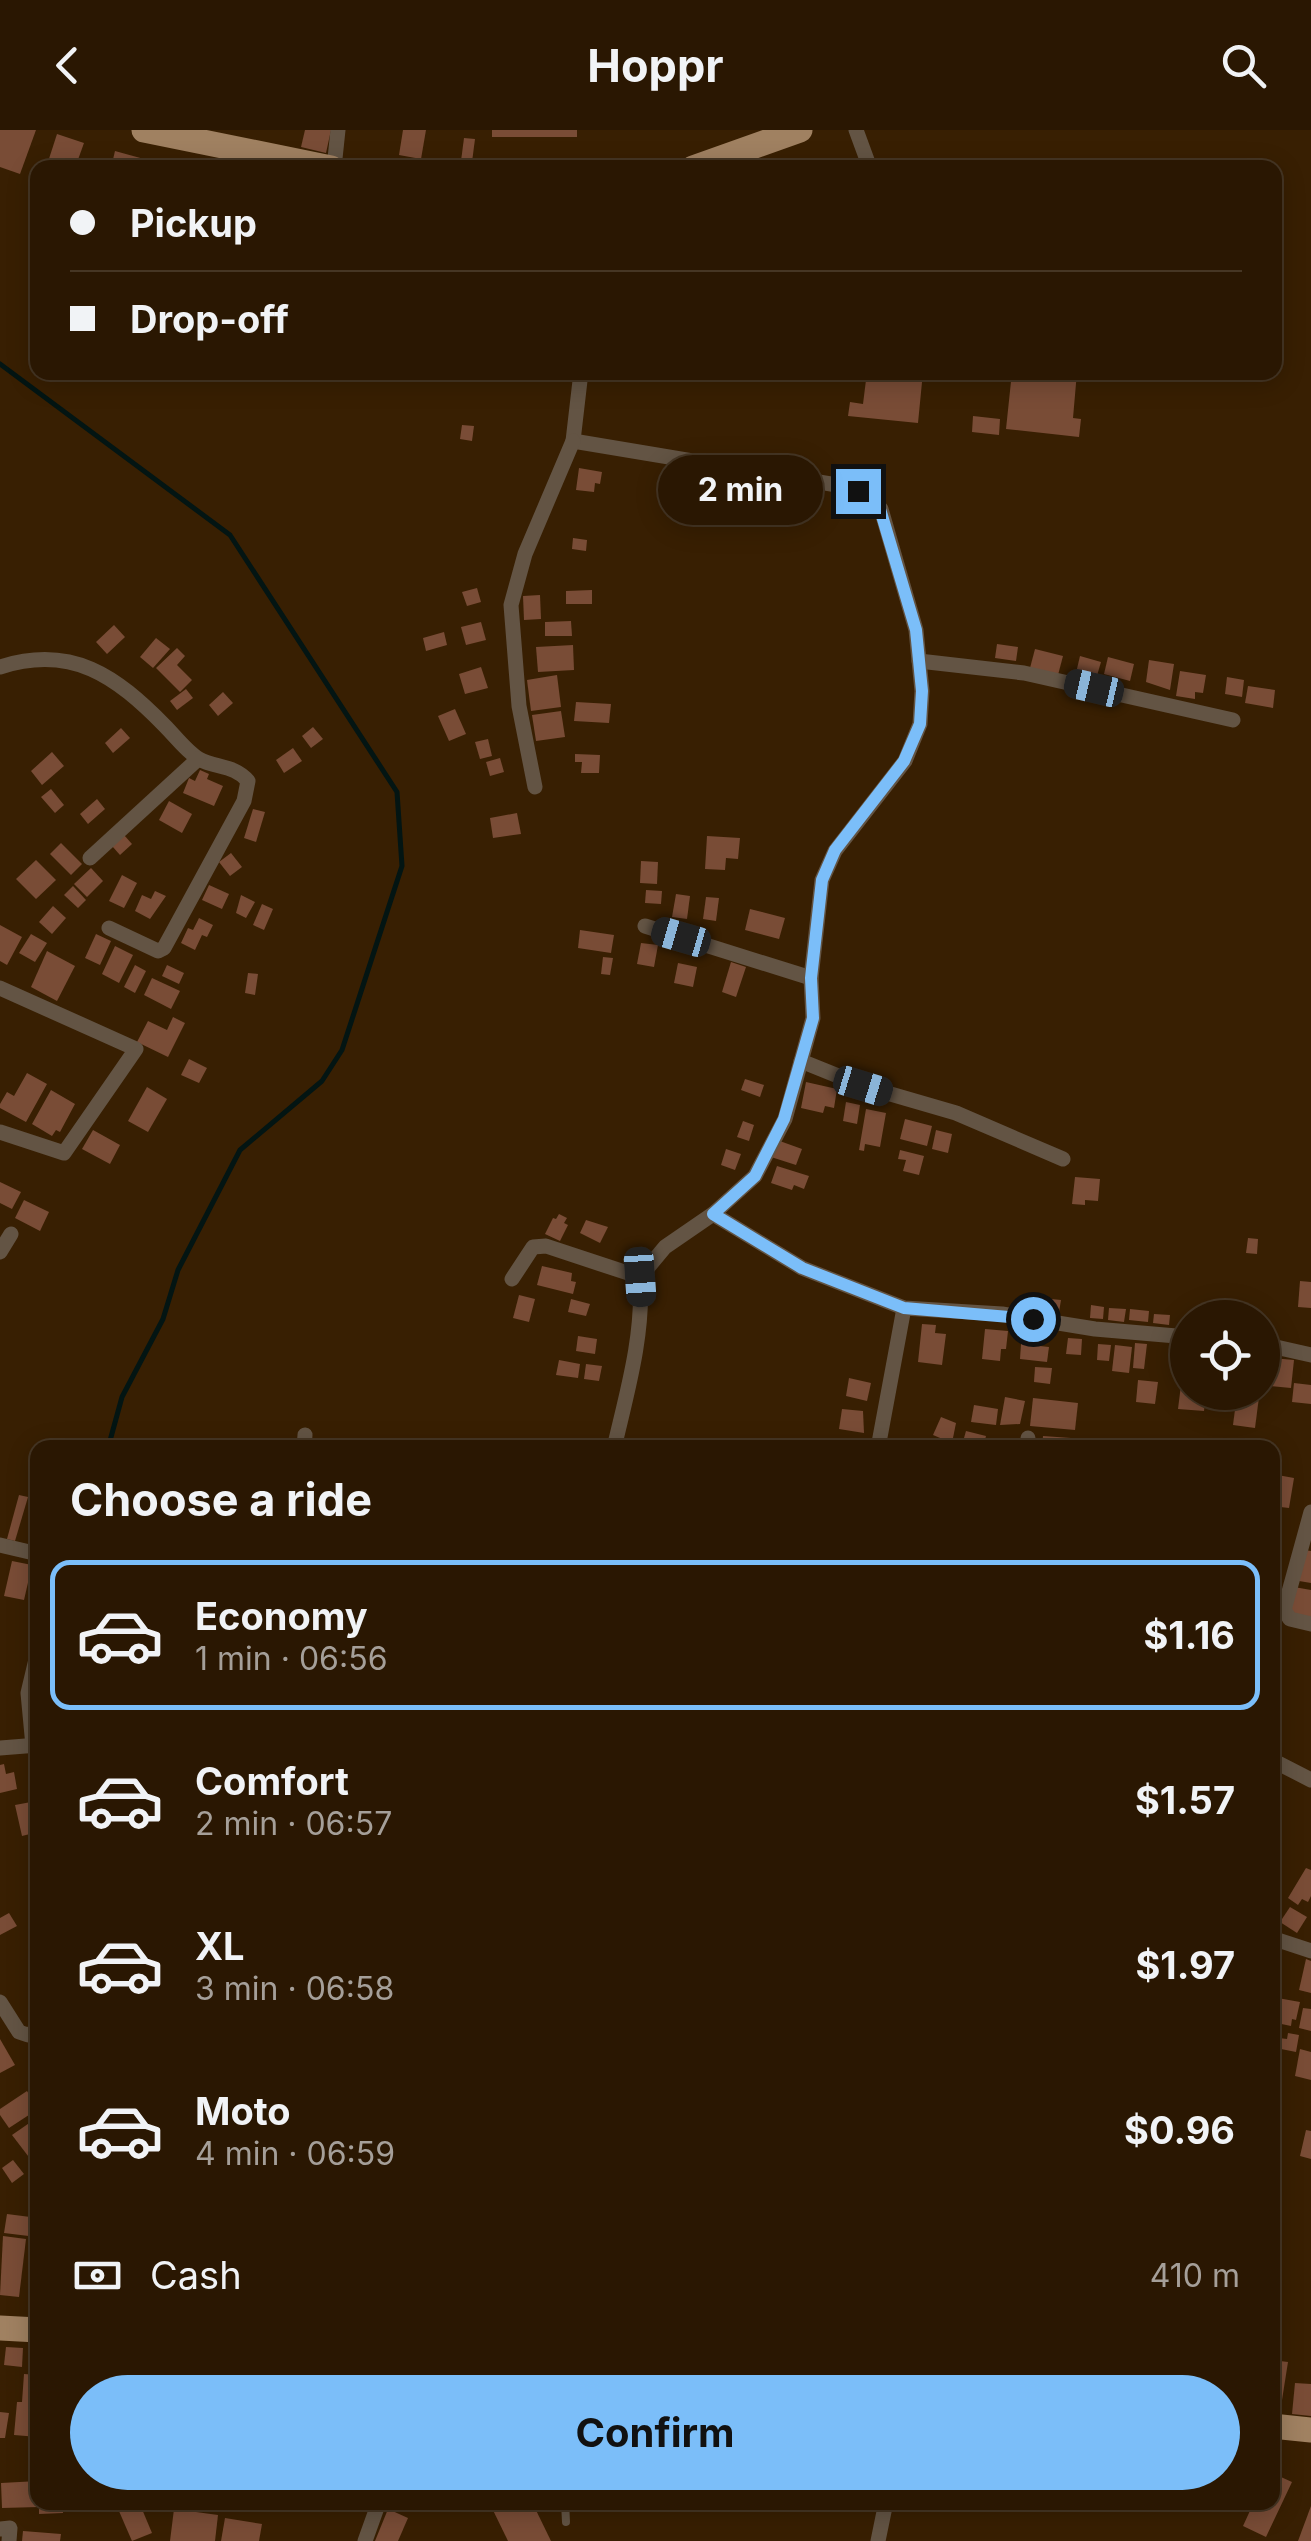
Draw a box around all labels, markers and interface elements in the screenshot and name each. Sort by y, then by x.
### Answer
icon: back [40,38,95,93]
text: Hoppr [587,38,724,93]
icon: search [1216,38,1271,93]
text: Pickup [130,200,257,246]
text: Drop-off [130,296,289,342]
callout: 2 min [658,456,823,526]
route end [836,469,881,514]
text: 2 min [698,470,783,509]
car [1061,667,1127,709]
car [648,914,714,960]
car [830,1063,896,1109]
car [623,1246,657,1308]
route start [1011,1297,1056,1342]
map controls [1170,1300,1280,1410]
button: locate [1170,1300,1280,1410]
text: Choose a ride [70,1472,372,1527]
icon: car [75,1590,165,1680]
text: Economy [195,1593,368,1639]
text: $1.16 [1143,1612,1235,1658]
text: 1 min · 06:56 [195,1639,387,1678]
icon: car [75,1755,165,1845]
text: Comfort [195,1758,349,1804]
text: $1.57 [1135,1777,1235,1823]
text: 2 min · 06:57 [195,1804,392,1843]
icon: car [75,1920,165,2010]
text: XL [195,1923,245,1969]
text: $1.97 [1135,1942,1235,1988]
text: 3 min · 06:58 [195,1969,394,2008]
icon: car [75,2085,165,2175]
text: Moto [195,2088,291,2134]
text: $0.96 [1124,2107,1235,2153]
text: 4 min · 06:59 [195,2134,395,2173]
icon: cash [70,2248,125,2303]
text: Cash [150,2252,242,2298]
text: 410 m [1150,2256,1240,2295]
button: Confirm [70,2375,1240,2490]

